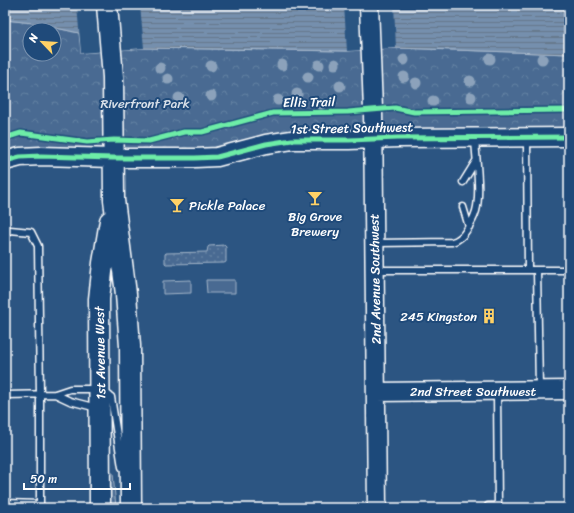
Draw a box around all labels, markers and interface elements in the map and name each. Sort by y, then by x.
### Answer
north arrow [22,22,62,62]
text: N [23,30,44,46]
street label: Ellis Trail [283,90,336,114]
park label: Riverfront Park [100,92,190,115]
street label: 1st Street Southwest [291,115,414,141]
bar icon: Big Grove Brewery [306,189,324,207]
place label: Pickle Palace [189,194,266,217]
bar icon: Pickle Palace [168,196,186,214]
place label: Big Grove Brewery [288,205,342,243]
street label: 2nd Avenue Southwest [362,213,388,345]
street label: 1st Avenue West [88,305,112,400]
place label: 245 Kingston [400,305,477,328]
building icon: 245 Kingston [480,307,498,325]
street label: 2nd Street Southwest [410,380,536,403]
scale bar [24,465,130,491]
text: 50 m [30,468,57,490]

